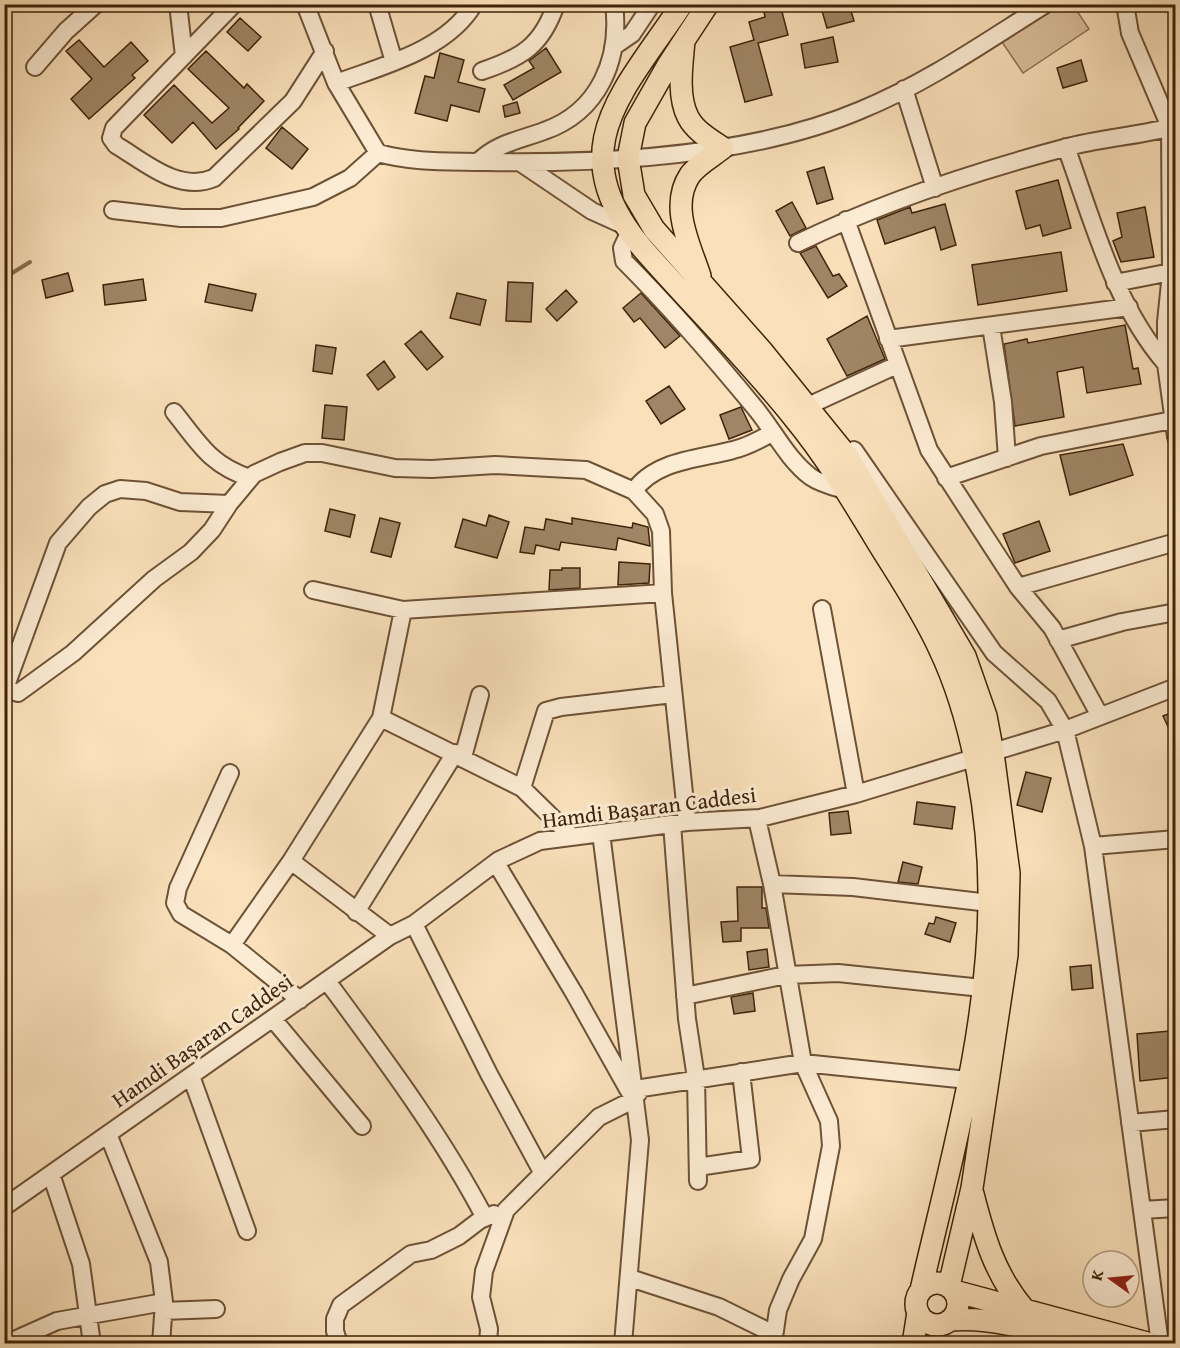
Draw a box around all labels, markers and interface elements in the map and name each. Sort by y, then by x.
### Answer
street label: Hamdi Başaran Caddesi [540,778,758,836]
street label: Hamdi Başaran Caddesi [105,965,299,1115]
north arrow [1081,1249,1141,1309]
text: K [1084,1266,1110,1283]

